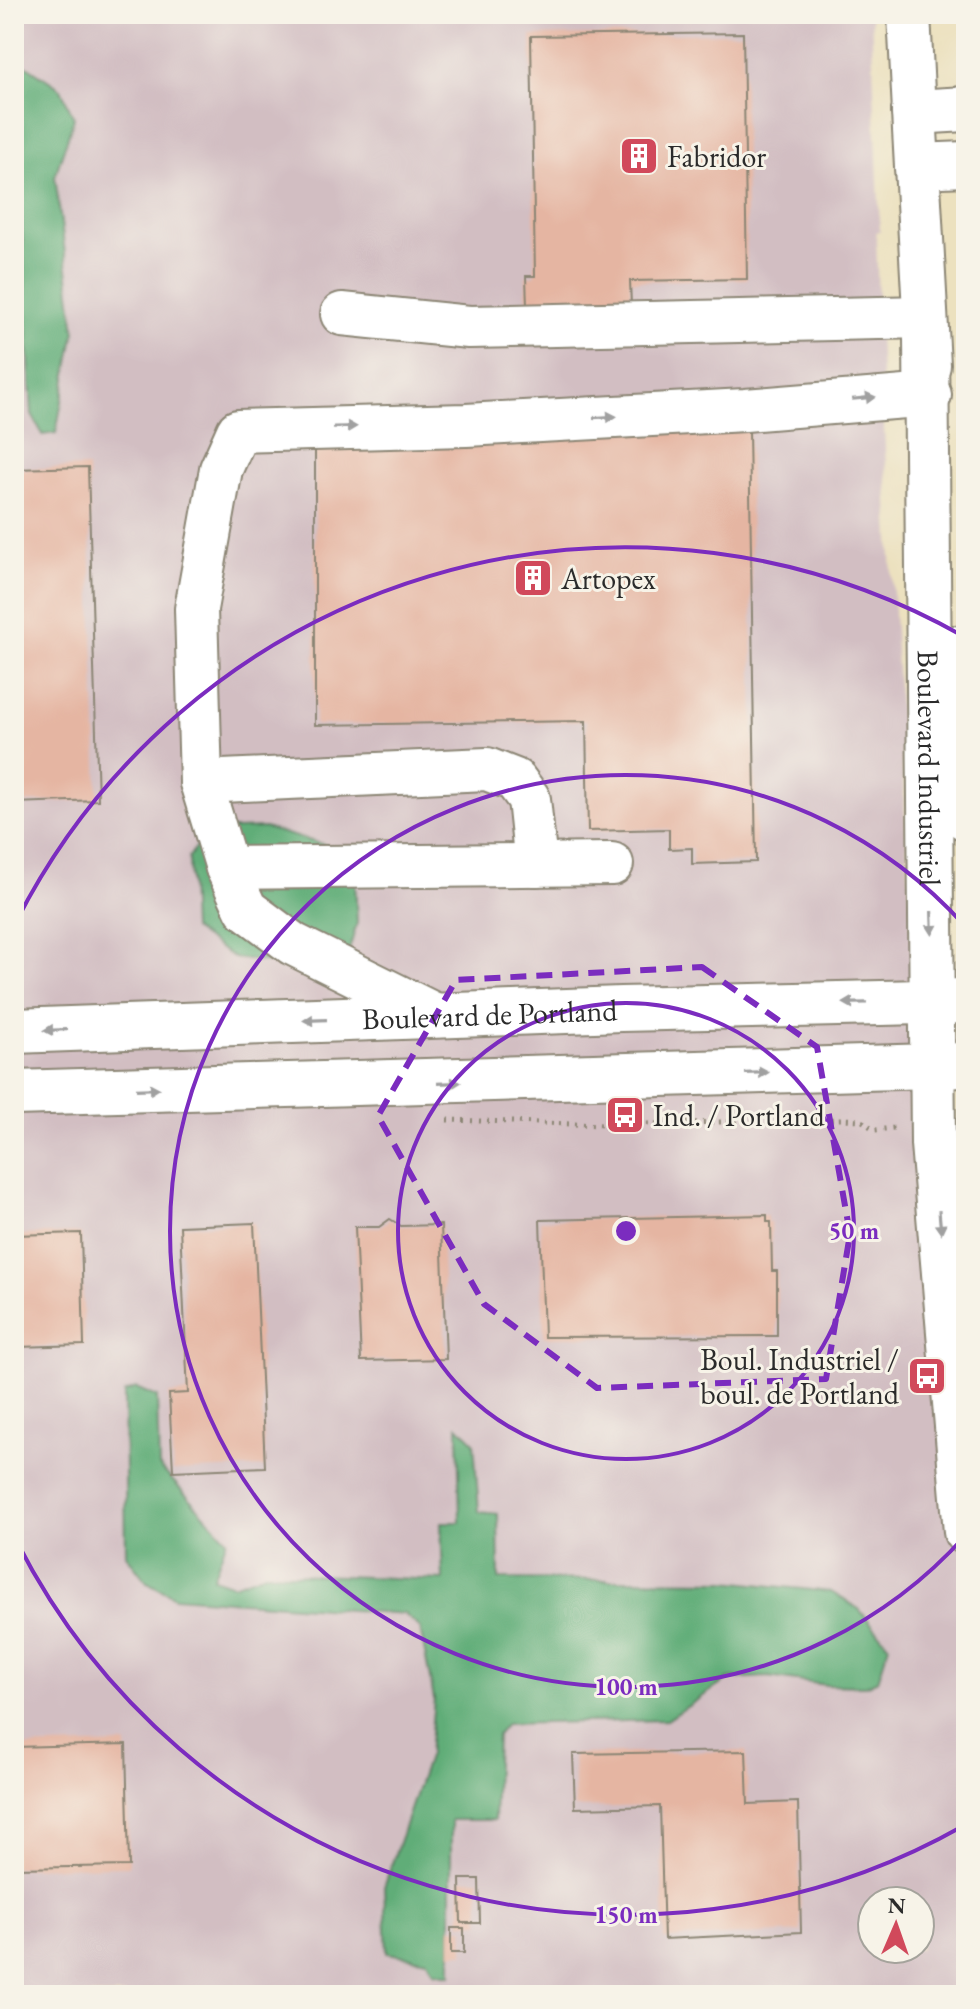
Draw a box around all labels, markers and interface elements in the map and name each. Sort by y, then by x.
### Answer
building icon: Fabridor [618,135,660,177]
place label: Fabridor [667,137,766,176]
one-way arrow [852,392,877,405]
one-way arrow [593,411,618,424]
one-way arrow [333,420,358,433]
building icon: Artopex [512,557,554,599]
place label: Artopex [560,559,656,598]
street label: Boulevard Industriel [909,650,950,886]
one-way arrow [925,911,938,936]
street label: Boulevard de Portland [361,990,619,1038]
one-way arrow [842,997,867,1009]
one-way arrow [302,1014,327,1027]
one-way arrow [42,1023,67,1036]
one-way arrow [745,1066,770,1079]
one-way arrow [437,1076,462,1089]
one-way arrow [136,1083,161,1096]
bus stop icon: Ind. / Portland [604,1094,646,1136]
place label: Ind. / Portland [653,1096,825,1135]
one-way arrow [934,1210,947,1235]
text: 50 m [829,1215,879,1246]
centre of rings [612,1217,640,1245]
place label: Boul. Industriel / boul. de Portland [700,1340,900,1413]
bus stop icon: Boul. Industriel / boul. de Portland [906,1355,948,1397]
text: 100 m [594,1671,658,1702]
north arrow [856,1885,936,1965]
text: N [887,1891,906,1920]
text: 150 m [594,1899,658,1930]

